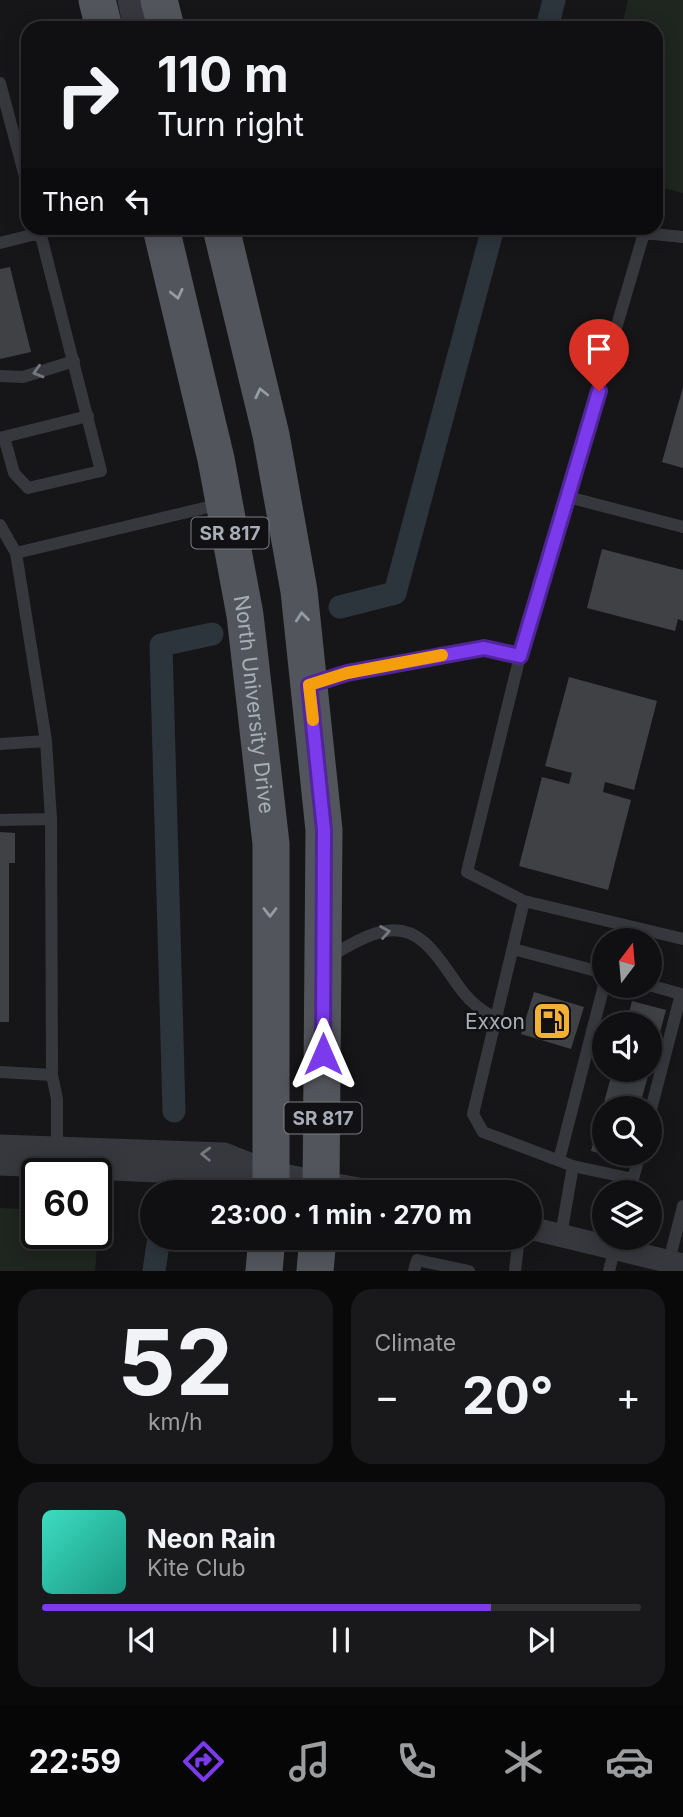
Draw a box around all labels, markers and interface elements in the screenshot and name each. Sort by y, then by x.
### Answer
text: 110 m [157,45,289,104]
icon: right [42,49,133,140]
text: Turn right [157,105,304,144]
icon: left [119,182,157,220]
text: Then [42,186,105,217]
one-way arrow [169,288,183,300]
pin [569,319,629,391]
icon: arrive [580,330,618,368]
one-way arrow [32,364,44,378]
one-way arrow [255,387,270,399]
road number: SR 817 [191,518,268,548]
street label: North University Drive [229,593,280,815]
one-way arrow [294,611,309,622]
one-way arrow [262,907,278,918]
one-way arrow [379,925,391,940]
north arrow [592,928,662,998]
map controls [592,928,662,1250]
fuel station icon: Exxon [531,1000,573,1042]
place label: Exxon [465,1009,525,1034]
button: sound [592,1012,662,1082]
position arrow [286,1017,360,1091]
button: search [592,1096,662,1166]
road number: SR 817 [284,1102,362,1134]
one-way arrow [201,1146,212,1161]
speed limit sign: 60 [21,1158,112,1249]
button: layers [592,1180,662,1250]
text: 23:00 · 1 min · 270 m [210,1199,472,1230]
text: 52 [118,1307,233,1417]
text: Climate [375,1329,456,1357]
text: 20° [462,1364,554,1427]
text: − [375,1373,400,1419]
text: + [616,1373,641,1419]
text: km/h [148,1408,203,1436]
text: Neon Rain [147,1523,276,1554]
text: Kite Club [147,1554,246,1582]
icon: previous [123,1621,161,1659]
icon: pause [322,1621,360,1659]
icon: next [522,1621,560,1659]
icon: directions [179,1737,228,1786]
icon: music [285,1737,334,1786]
icon: phone [392,1737,441,1786]
icon: climate [499,1737,548,1786]
icon: car [605,1737,654,1786]
text: 22:59 [29,1742,121,1781]

